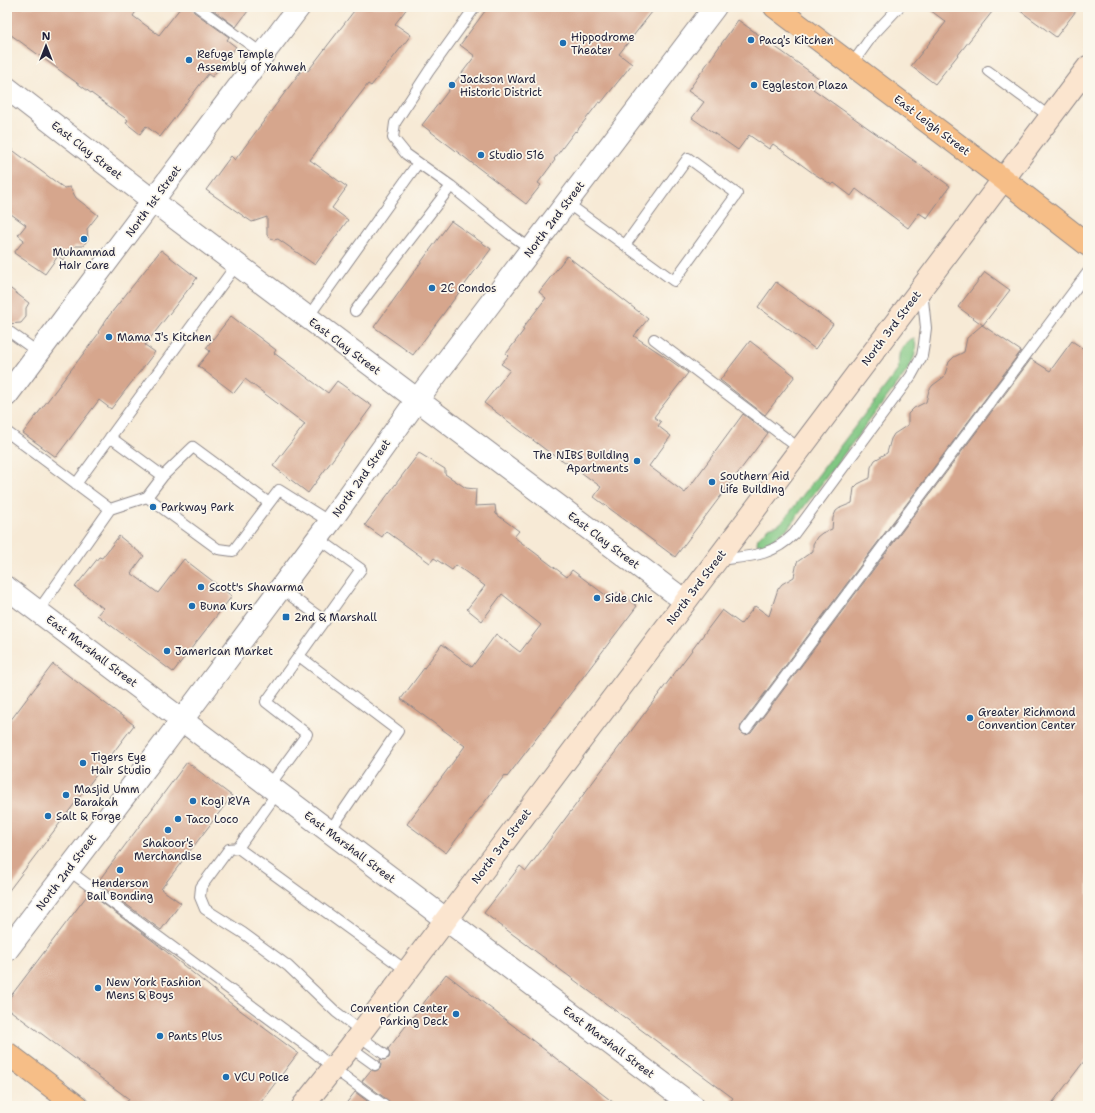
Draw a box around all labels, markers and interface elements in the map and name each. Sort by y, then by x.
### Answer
north arrow [26,26,66,66]
text: N [42,29,51,44]
place label: Hippodrome Theater [571,30,635,58]
place label: Pacq's Kitchen [759,33,834,48]
marker: Pacq's Kitchen [746,35,756,45]
marker: Hippodrome Theater [558,38,568,48]
place label: Refuge Temple Assembly of Yahweh [197,47,306,75]
marker: Refuge Temple Assembly of Yahweh [184,55,194,65]
place label: Jackson Ward Historic District [460,72,542,100]
place label: Eggleston Plaza [762,78,848,93]
marker: Jackson Ward Historic District [447,80,457,90]
marker: Eggleston Plaza [749,80,759,90]
street label: East Leigh Street [891,92,973,159]
street label: East Clay Street [48,118,125,183]
place label: Studio 516 [489,148,544,163]
marker: Studio 516 [476,150,486,160]
street label: North 1st Street [122,162,185,240]
street label: North 2nd Street [521,178,588,261]
marker: Muhammad Hair Care [79,234,89,244]
place label: Muhammad Hair Care [53,245,115,273]
place label: 2C Condos [440,281,497,296]
marker: 2C Condos [427,283,437,293]
street label: North 3rd Street [858,288,925,369]
street label: East Clay Street [306,314,384,378]
place label: Mama J's Kitchen [117,330,212,345]
marker: Mama J's Kitchen [104,332,114,342]
street label: North 2nd Street [329,436,394,520]
place label: The NIBS Building Apartments [533,448,629,476]
marker: The NIBS Building Apartments [632,456,642,466]
place label: Southern Aid Life Building [720,469,789,497]
marker: Southern Aid Life Building [707,477,717,487]
place label: Parkway Park [161,500,234,515]
marker: Parkway Park [148,502,158,512]
street label: East Clay Street [565,508,643,572]
street label: North 3rd Street [663,547,730,628]
place label: Scott's Shawarma [209,580,304,595]
marker: Scott's Shawarma [196,582,206,592]
place label: Side Chic [605,591,653,606]
marker: Side Chic [592,593,602,603]
place label: Buna Kurs [200,599,253,614]
marker: Buna Kurs [187,601,197,611]
place label: 2nd & Marshall [294,610,377,625]
street label: East Marshall Street [43,612,141,691]
marker: 2nd & Marshall [281,612,291,622]
place label: Jamerican Market [175,644,273,659]
marker: Jamerican Market [162,646,172,656]
place label: Greater Richmond Convention Center [978,705,1076,733]
marker: Greater Richmond Convention Center [965,713,975,723]
place label: Tigers Eye Hair Studio [91,750,151,778]
marker: Tigers Eye Hair Studio [78,758,88,768]
place label: Masjid Umm Barakah [74,782,140,810]
marker: Masjid Umm Barakah [61,790,71,800]
place label: Kogi RVA [201,794,250,809]
marker: Kogi RVA [188,796,198,806]
street label: North 3rd Street [468,806,535,887]
street label: East Marshall Street [301,808,399,887]
place label: Salt & Forge [56,809,121,824]
marker: Salt & Forge [43,811,53,821]
place label: Taco Loco [186,812,239,827]
marker: Taco Loco [173,814,183,824]
marker: Shakoor's Merchandise [163,825,173,835]
street label: North 2nd Street [33,831,100,914]
place label: Shakoor's Merchandise [134,836,202,864]
marker: Henderson Bail Bonding [115,865,125,875]
place label: Henderson Bail Bonding [87,876,153,904]
place label: New York Fashion Mens & Boys [106,975,202,1003]
marker: New York Fashion Mens & Boys [93,983,103,993]
place label: Convention Center Parking Deck [350,1001,448,1029]
street label: East Marshall Street [560,1003,658,1082]
marker: Convention Center Parking Deck [451,1009,461,1019]
place label: Pants Plus [168,1029,222,1044]
marker: Pants Plus [155,1031,165,1041]
place label: VCU Police [234,1070,289,1085]
marker: VCU Police [221,1072,231,1082]

